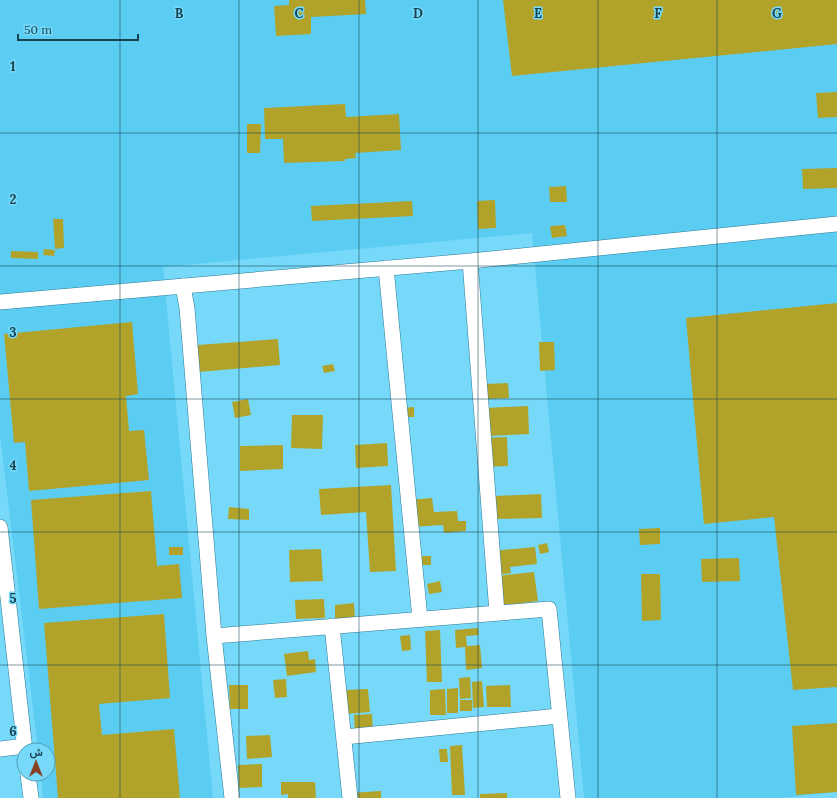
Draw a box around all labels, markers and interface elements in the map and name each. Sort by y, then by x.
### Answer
text: B [175,5,184,22]
text: C [295,5,304,22]
text: D [413,5,423,22]
text: E [534,5,542,22]
text: F [654,5,662,22]
text: G [772,5,782,22]
scale bar [18,16,138,42]
text: 50 m [24,22,52,37]
text: 1 [10,58,16,75]
text: 2 [10,191,17,208]
text: 3 [9,324,17,341]
text: 4 [9,457,17,474]
text: 5 [9,590,17,607]
text: 6 [9,723,17,740]
north arrow [16,742,56,782]
text: ش [29,745,43,759]

